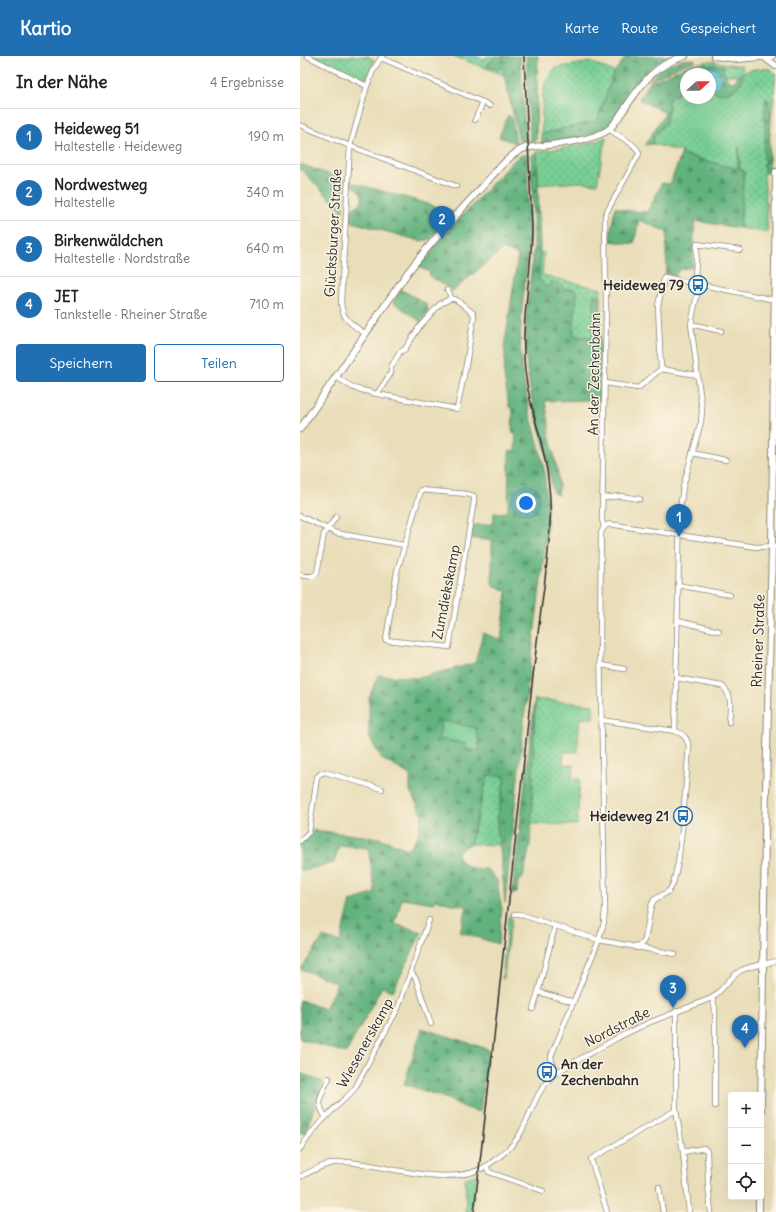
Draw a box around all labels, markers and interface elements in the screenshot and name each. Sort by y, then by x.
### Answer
text: Kartio [20,16,72,40]
text: Karte [565,19,599,37]
text: Route [621,19,658,37]
text: Gespeichert [680,19,756,37]
north arrow [680,68,716,104]
text: In der Nähe [16,71,108,93]
text: 4 Ergebnisse [210,74,284,91]
text: Heideweg 51 [54,119,139,138]
text: 1 [26,128,32,145]
text: 190 m [248,128,284,145]
text: Haltestelle · Heideweg [54,138,182,155]
street label: Glücksburger Straße [321,168,345,298]
text: Nordwestweg [54,175,147,194]
text: 2 [25,184,33,201]
text: 340 m [246,184,284,201]
text: Haltestelle [54,194,115,211]
pin: 2 [429,206,455,239]
text: Birkenwäldchen [54,231,163,250]
text: 3 [25,240,33,257]
text: 640 m [246,240,284,257]
text: Haltestelle · Nordstraße [54,250,190,267]
bus stop icon: Heideweg 79 [687,274,709,296]
place label: Heideweg 79 [603,276,684,294]
text: JET [54,287,79,306]
text: 4 [25,296,33,313]
text: 710 m [249,296,284,313]
text: Tankstelle · Rheiner Straße [54,306,207,323]
street label: An der Zechenbahn [584,312,604,436]
button: Speichern [16,344,146,382]
button: Teilen [154,344,284,382]
your location [516,493,536,513]
pin: 1 [666,504,692,537]
street label: Zumdiekskamp [428,543,464,641]
street label: Rheiner Straße [747,594,769,688]
bus stop icon: Heideweg 21 [672,805,694,827]
place label: Heideweg 21 [590,807,669,825]
pin: 3 [660,975,686,1008]
street label: Wiesenerskamp [333,995,397,1091]
street label: Nordstraße [581,1003,653,1051]
pin: 4 [732,1015,758,1048]
place label: An der Zechenbahn [561,1055,639,1089]
bus stop icon: An der Zechenbahn [536,1061,558,1083]
map controls [728,1092,764,1200]
button: + [728,1092,764,1128]
button: − [728,1128,764,1164]
button: locate [728,1164,764,1200]

